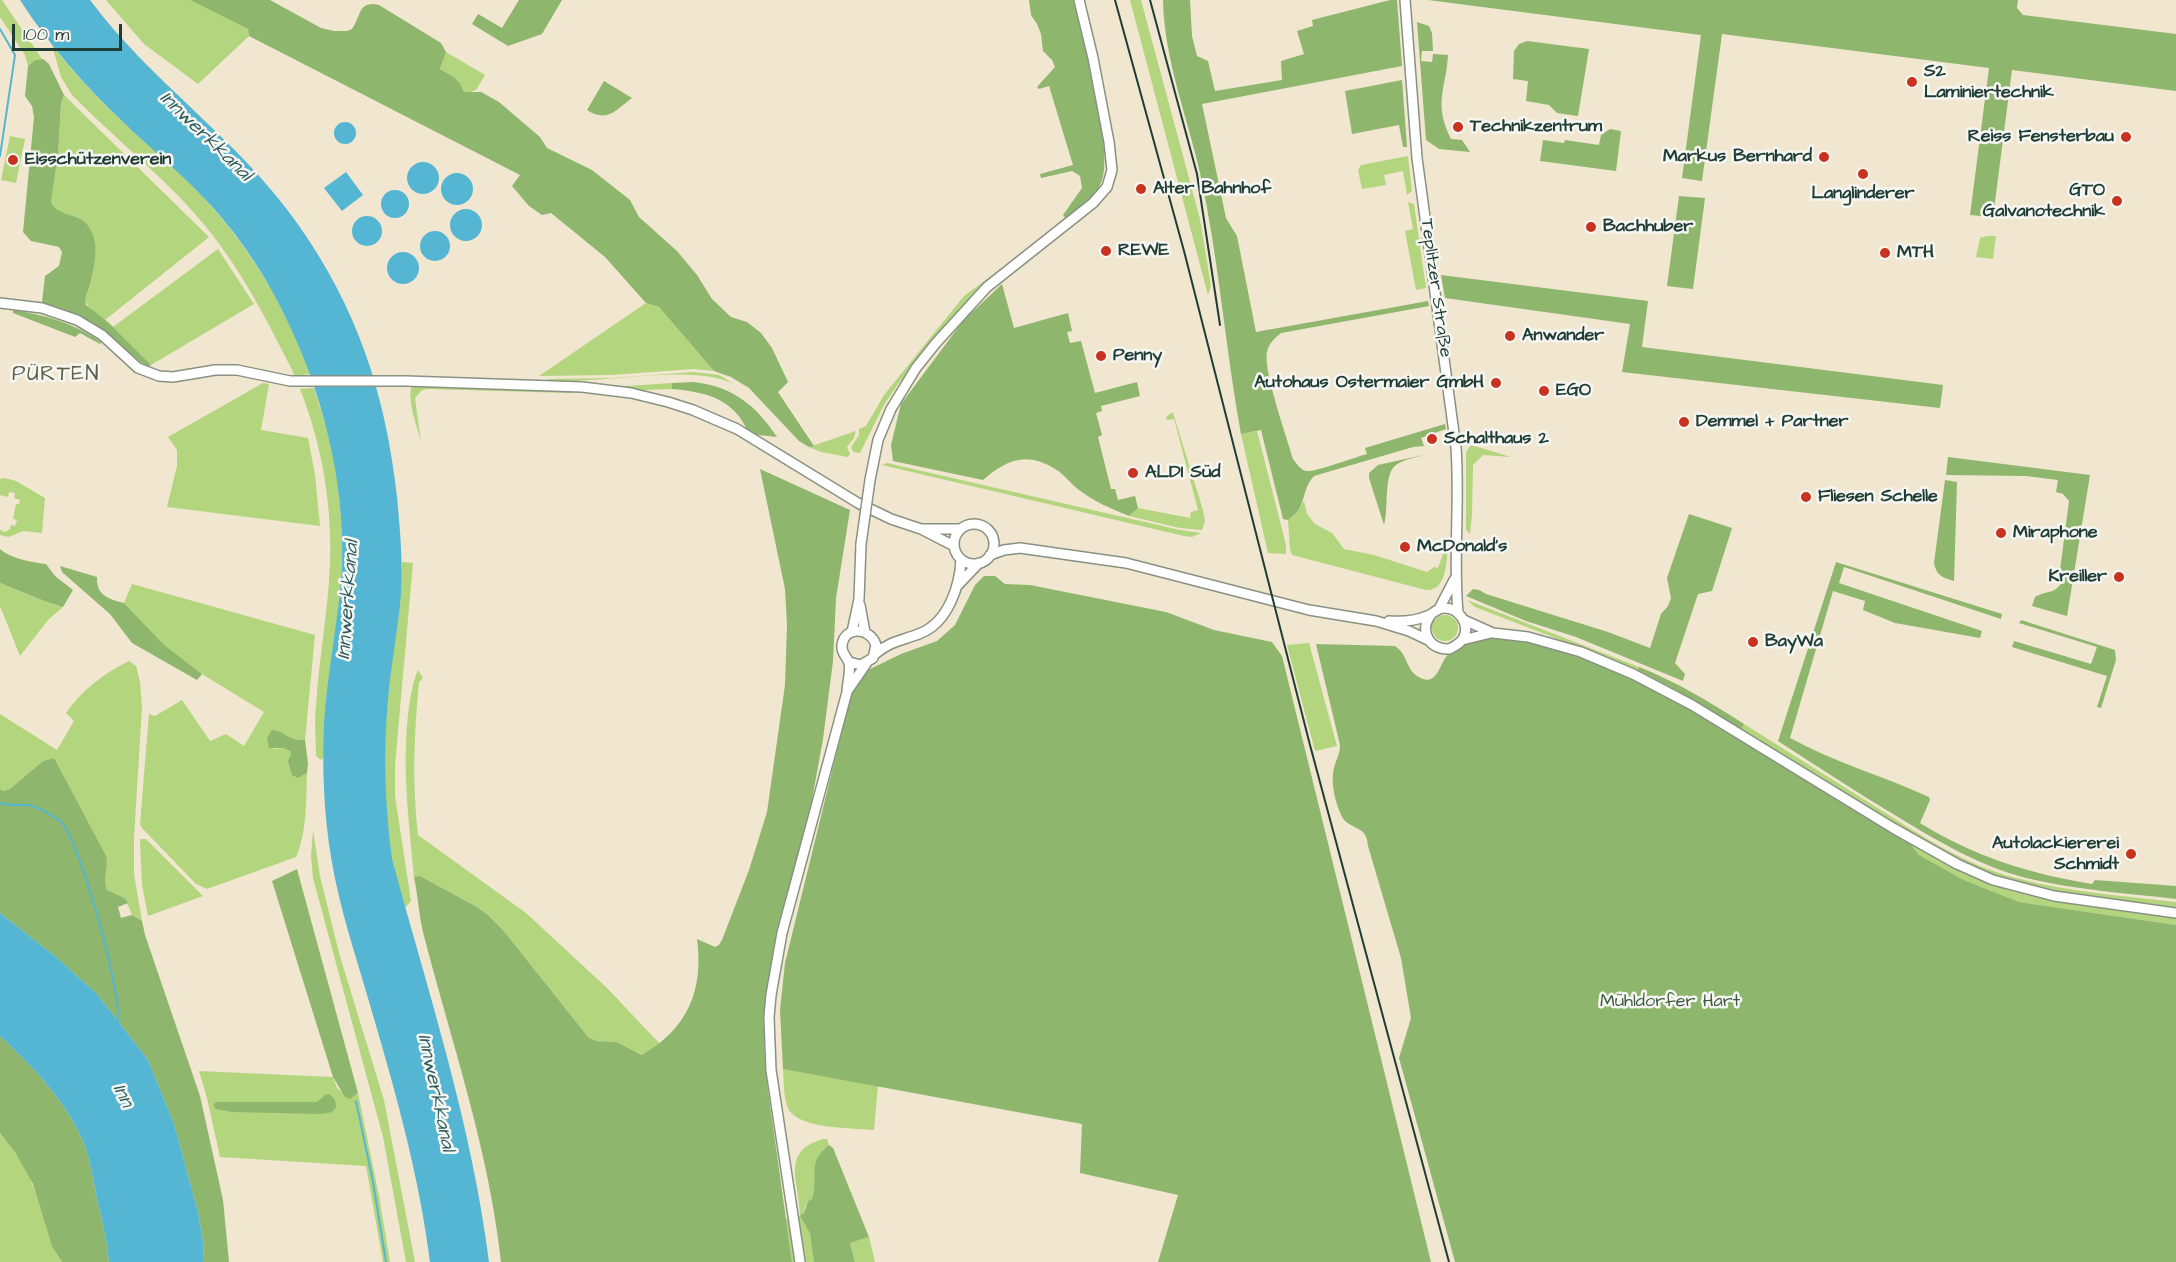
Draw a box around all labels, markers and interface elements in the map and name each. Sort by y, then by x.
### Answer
scale bar [15,12,124,50]
text: 100 m [23,22,69,47]
place label: S2 Laminiertechnik [1924,61,2054,104]
marker: S2 Laminiertechnik [1905,75,1919,89]
water label: Innwerkkanal [154,87,256,187]
place label: Technikzentrum [1470,116,1602,138]
marker: Technikzentrum [1451,120,1465,134]
place label: Reiss Fensterbau [1968,126,2114,148]
marker: Reiss Fensterbau [2119,130,2133,144]
place label: Markus Bernhard [1663,146,1812,168]
place label: Eisschützenverein [25,149,171,171]
marker: Markus Bernhard [1817,150,1831,164]
marker: Eisschützenverein [6,153,20,167]
marker: Langlinderer [1856,167,1870,181]
place label: Alter Bahnhof [1153,178,1271,200]
place label: GTO Galvanotechnik [1983,180,2105,222]
marker: Alter Bahnhof [1134,182,1148,196]
place label: Langlinderer [1811,183,1915,205]
marker: GTO Galvanotechnik [2110,194,2124,208]
place label: Bachhuber [1603,216,1693,238]
street label: Teplitzer Straße [1415,217,1455,359]
marker: Bachhuber [1584,220,1598,234]
place label: REWE [1118,240,1169,262]
place label: MTH [1897,242,1934,264]
marker: REWE [1099,244,1113,258]
marker: MTH [1878,246,1892,260]
place label: Anwander [1522,325,1604,347]
marker: Anwander [1503,329,1517,343]
place label: Penny [1113,345,1162,367]
marker: Penny [1094,349,1108,363]
district label: PÜRTEN [12,363,100,389]
place label: Autohaus Ostermaier GmbH [1254,372,1484,394]
marker: Autohaus Ostermaier GmbH [1489,376,1503,390]
place label: EGO [1556,380,1591,402]
marker: EGO [1537,384,1551,398]
place label: Demmel + Partner [1696,411,1848,433]
marker: Demmel + Partner [1677,415,1691,429]
place label: Schalthaus 2 [1444,428,1549,450]
marker: Schalthaus 2 [1425,432,1439,446]
place label: ALDI Süd [1145,462,1221,484]
marker: ALDI Süd [1126,466,1140,480]
place label: Fliesen Schelle [1818,486,1938,508]
marker: Fliesen Schelle [1799,490,1813,504]
place label: Miraphone [2013,522,2097,544]
marker: Miraphone [1994,526,2008,540]
place label: McDonald's [1417,536,1507,558]
water label: Innwerkkanal [333,540,365,660]
marker: McDonald's [1398,540,1412,554]
place label: Kreiller [2048,566,2107,588]
marker: Kreiller [2112,570,2126,584]
place label: BayWa [1765,631,1823,653]
marker: BayWa [1746,635,1760,649]
place label: Autolackiererei Schmidt [1992,833,2119,876]
marker: Autolackiererei Schmidt [2124,847,2138,861]
park label: Mühldorfer Hart [1600,991,1740,1013]
water label: Innwerkkanal [411,1032,459,1154]
water label: Inn [106,1080,138,1112]

